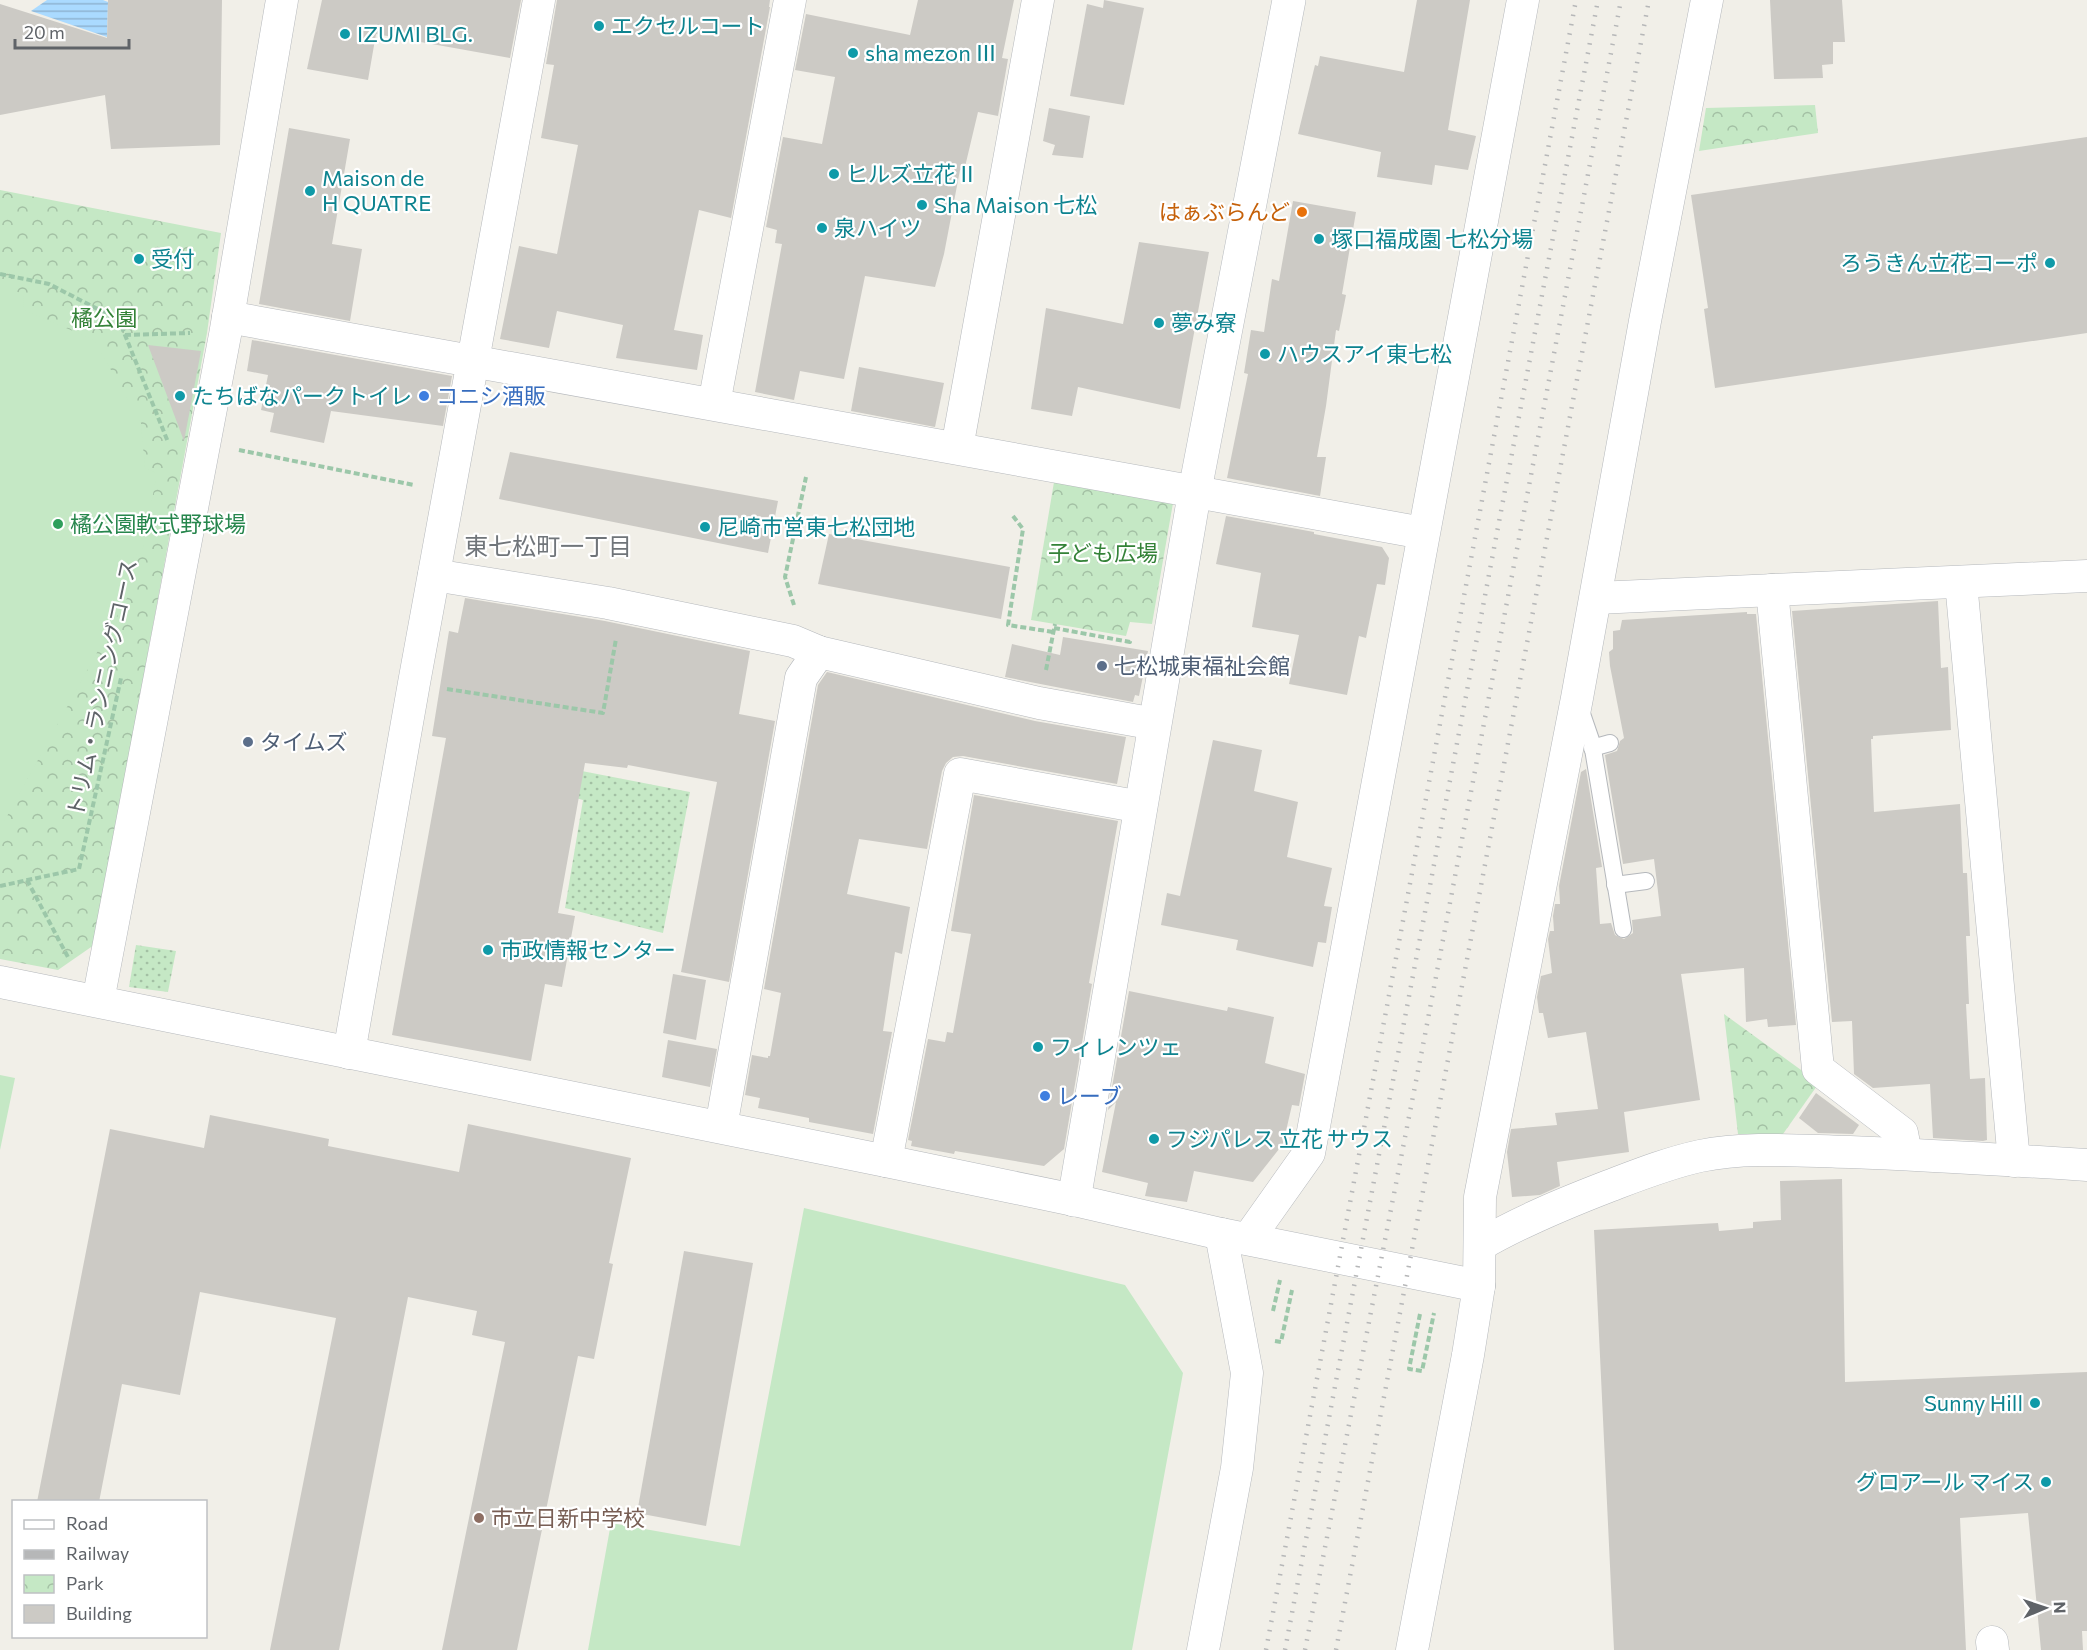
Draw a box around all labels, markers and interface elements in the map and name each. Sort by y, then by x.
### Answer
scale bar [15,12,129,50]
place label: エクセルコート [611,12,765,39]
marker: エクセルコート [592,19,606,33]
place label: IZUMI BLG. [357,20,473,47]
text: 20 m [24,21,65,43]
marker: IZUMI BLG. [338,27,352,41]
place label: sha mezon Ⅲ [865,39,997,66]
marker: sha mezon Ⅲ [846,46,860,60]
place label: ヒルズ立花Ⅱ [846,160,978,187]
place label: Maison de H QUATRE [322,164,431,216]
marker: ヒルズ立花Ⅱ [827,167,841,181]
marker: Maison de H QUATRE [303,184,317,198]
place label: Sha Maison 七松 [934,191,1097,218]
marker: Sha Maison 七松 [915,198,929,212]
place label: はぁぶらんど [1159,198,1290,225]
marker: はぁぶらんど [1295,205,1309,219]
place label: 泉ハイツ [834,214,922,241]
marker: 泉ハイツ [815,221,829,235]
place label: 塚口福成園 七松分場 [1331,225,1533,252]
marker: 塚口福成園 七松分場 [1312,232,1326,246]
place label: 受付 [151,245,195,272]
place label: ろうきん立花コーポ [1840,249,2038,276]
marker: 受付 [132,252,146,266]
marker: ろうきん立花コーポ [2043,256,2057,270]
park label: 橘公園 [71,304,137,331]
place label: 夢み寮 [1171,309,1237,336]
marker: 夢み寮 [1152,316,1166,330]
place label: ハウスアイ東七松 [1277,340,1452,367]
marker: ハウスアイ東七松 [1258,347,1272,361]
place label: たちばなパークトイレ [192,382,412,409]
place label: コニシ酒販 [436,382,546,409]
marker: たちばなパークトイレ [173,389,187,403]
marker: コニシ酒販 [417,389,431,403]
place label: 橘公園軟式野球場 [70,510,246,537]
place label: 尼崎市営東七松団地 [717,513,915,540]
marker: 橘公園軟式野球場 [51,517,65,531]
marker: 尼崎市営東七松団地 [698,520,712,534]
district label: 東七松町一丁目 [464,531,632,560]
park label: 子ども広場 [1048,539,1158,566]
street label: トリム・ランニングコース [61,557,142,819]
place label: 七松城東福祉会館 [1114,652,1290,679]
marker: 七松城東福祉会館 [1095,659,1109,673]
place label: タイムズ [260,728,348,755]
marker: タイムズ [241,735,255,749]
place label: 市政情報センター [500,936,676,963]
marker: 市政情報センター [481,943,495,957]
place label: フィレンツェ [1050,1033,1182,1060]
marker: フィレンツェ [1031,1040,1045,1054]
place label: レーブ [1057,1082,1122,1109]
marker: レーブ [1038,1089,1052,1103]
place label: フジパレス 立花 サウス [1166,1125,1393,1152]
marker: フジパレス 立花 サウス [1147,1132,1161,1146]
place label: Sunny Hill [1924,1389,2023,1416]
marker: Sunny Hill [2028,1396,2042,1410]
place label: グロアール マイス [1856,1468,2034,1495]
marker: グロアール マイス [2039,1475,2053,1489]
legend [12,1500,207,1638]
place label: 市立日新中学校 [491,1504,645,1531]
marker: 市立日新中学校 [472,1511,486,1525]
text: Road [66,1512,108,1534]
text: Railway [66,1542,129,1564]
text: Park [66,1572,104,1594]
north arrow [2015,1578,2075,1638]
text: N [2051,1601,2070,1614]
text: Building [66,1602,132,1624]

